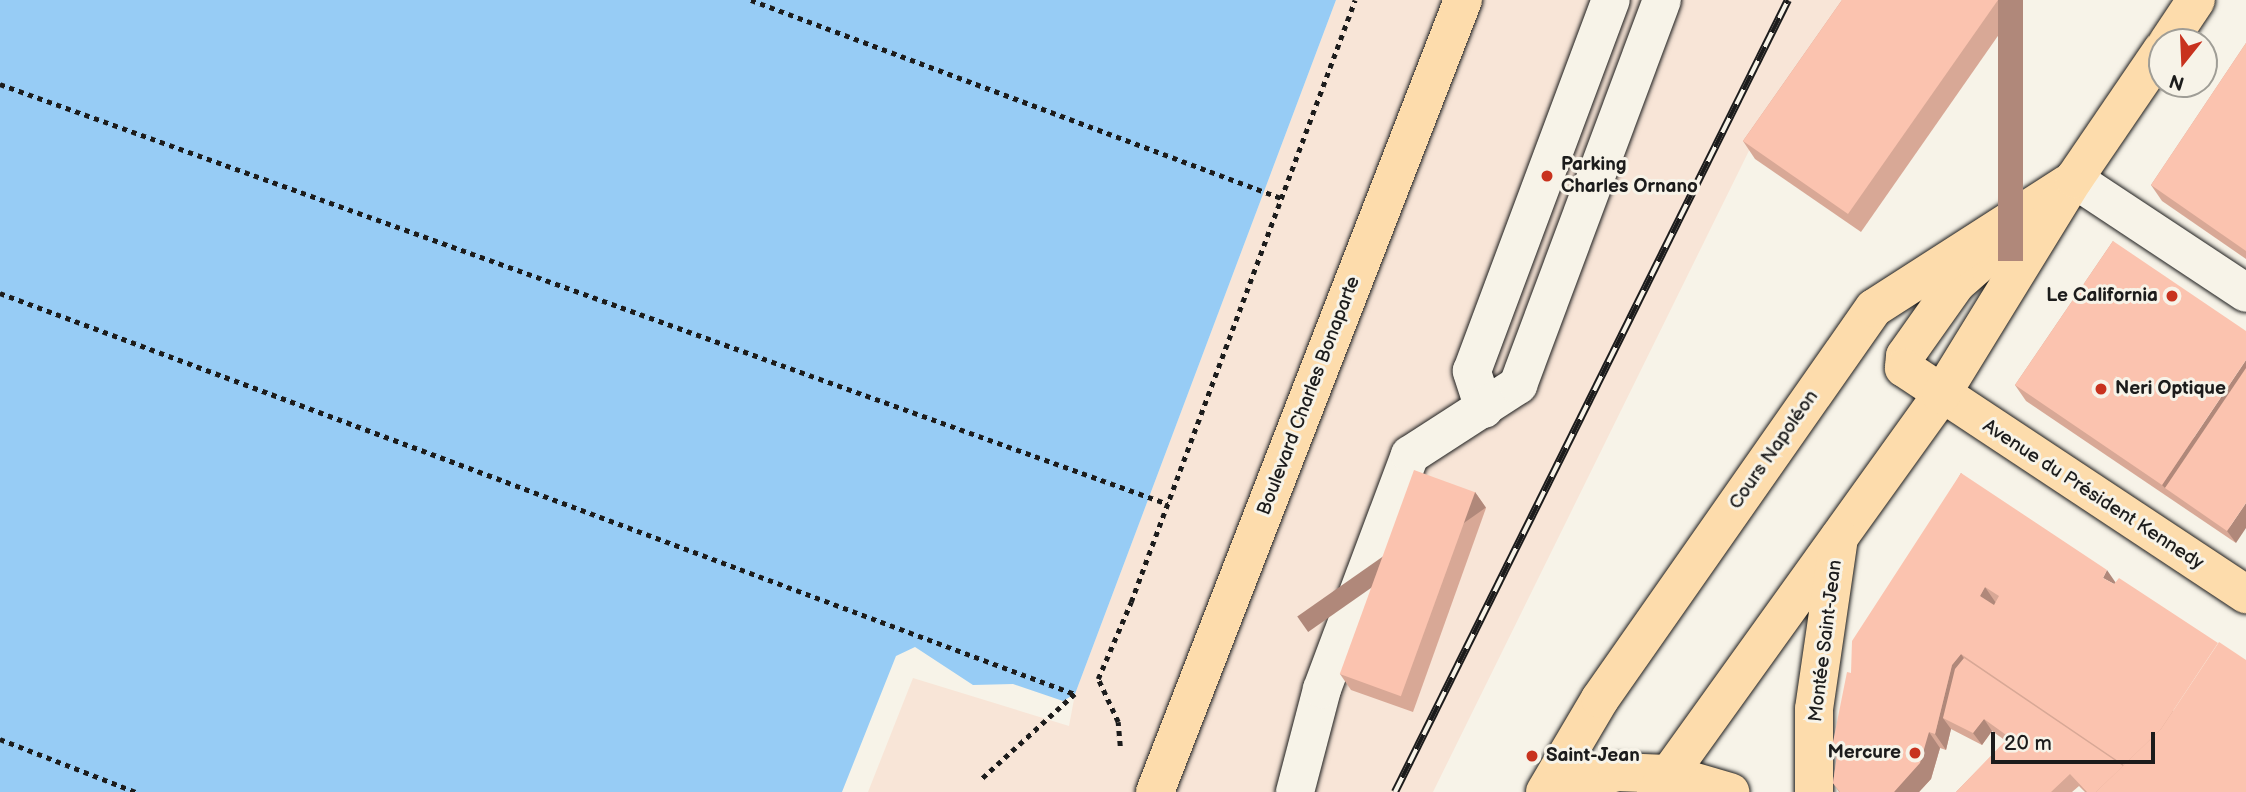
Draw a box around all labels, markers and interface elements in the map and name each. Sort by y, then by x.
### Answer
north arrow [2148,28,2218,98]
text: N [2167,68,2187,95]
place label: Parking Charles Ornano [1561,154,1698,198]
marker: Parking Charles Ornano [1539,168,1555,184]
street label: Boulevard Charles Bonaparte [1253,273,1365,519]
place label: Le California [2046,285,2158,307]
marker: Le California [2164,288,2180,304]
place label: Neri Optique [2115,378,2226,400]
marker: Neri Optique [2093,381,2109,397]
street label: Cours Napoléon [1725,386,1823,514]
street label: Avenue du Président Kennedy [1978,415,2208,575]
street label: Montée Saint-Jean [1805,558,1847,724]
scale bar [1994,718,2158,762]
text: 20 m [2004,731,2052,756]
place label: Mercure [1827,742,1901,764]
place label: Saint-Jean [1546,745,1640,767]
marker: Mercure [1907,745,1923,761]
marker: Saint-Jean [1524,748,1540,764]

